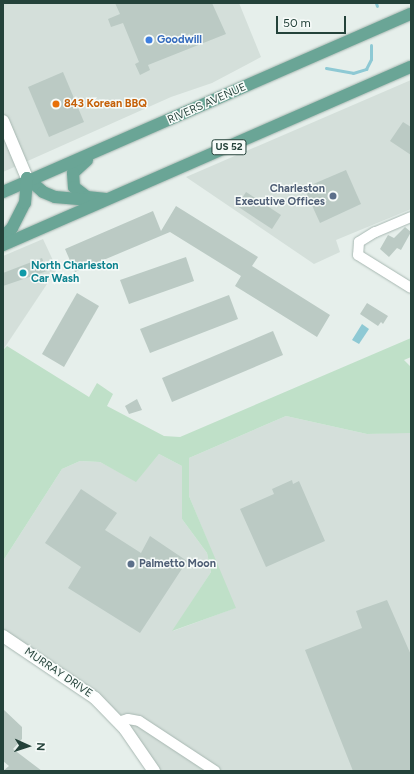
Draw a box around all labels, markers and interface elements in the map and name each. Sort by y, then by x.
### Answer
scale bar [278,8,348,34]
text: 50 m [283,16,311,30]
place label: Goodwill [157,33,202,47]
marker: Goodwill [144,35,154,45]
street label: RIVERS AVENUE [166,81,248,127]
place label: 843 Korean BBQ [64,97,147,111]
marker: 843 Korean BBQ [51,99,61,109]
road number: US 52 [211,139,247,155]
place label: Charleston Executive Offices [235,183,325,209]
marker: Charleston Executive Offices [328,191,338,201]
place label: North Charleston Car Wash [31,260,119,286]
marker: North Charleston Car Wash [18,268,28,278]
place label: Palmetto Moon [139,557,216,571]
marker: Palmetto Moon [126,559,136,569]
street label: MURRAY DRIVE [22,645,94,701]
north arrow [8,726,48,766]
text: N [34,742,47,751]

